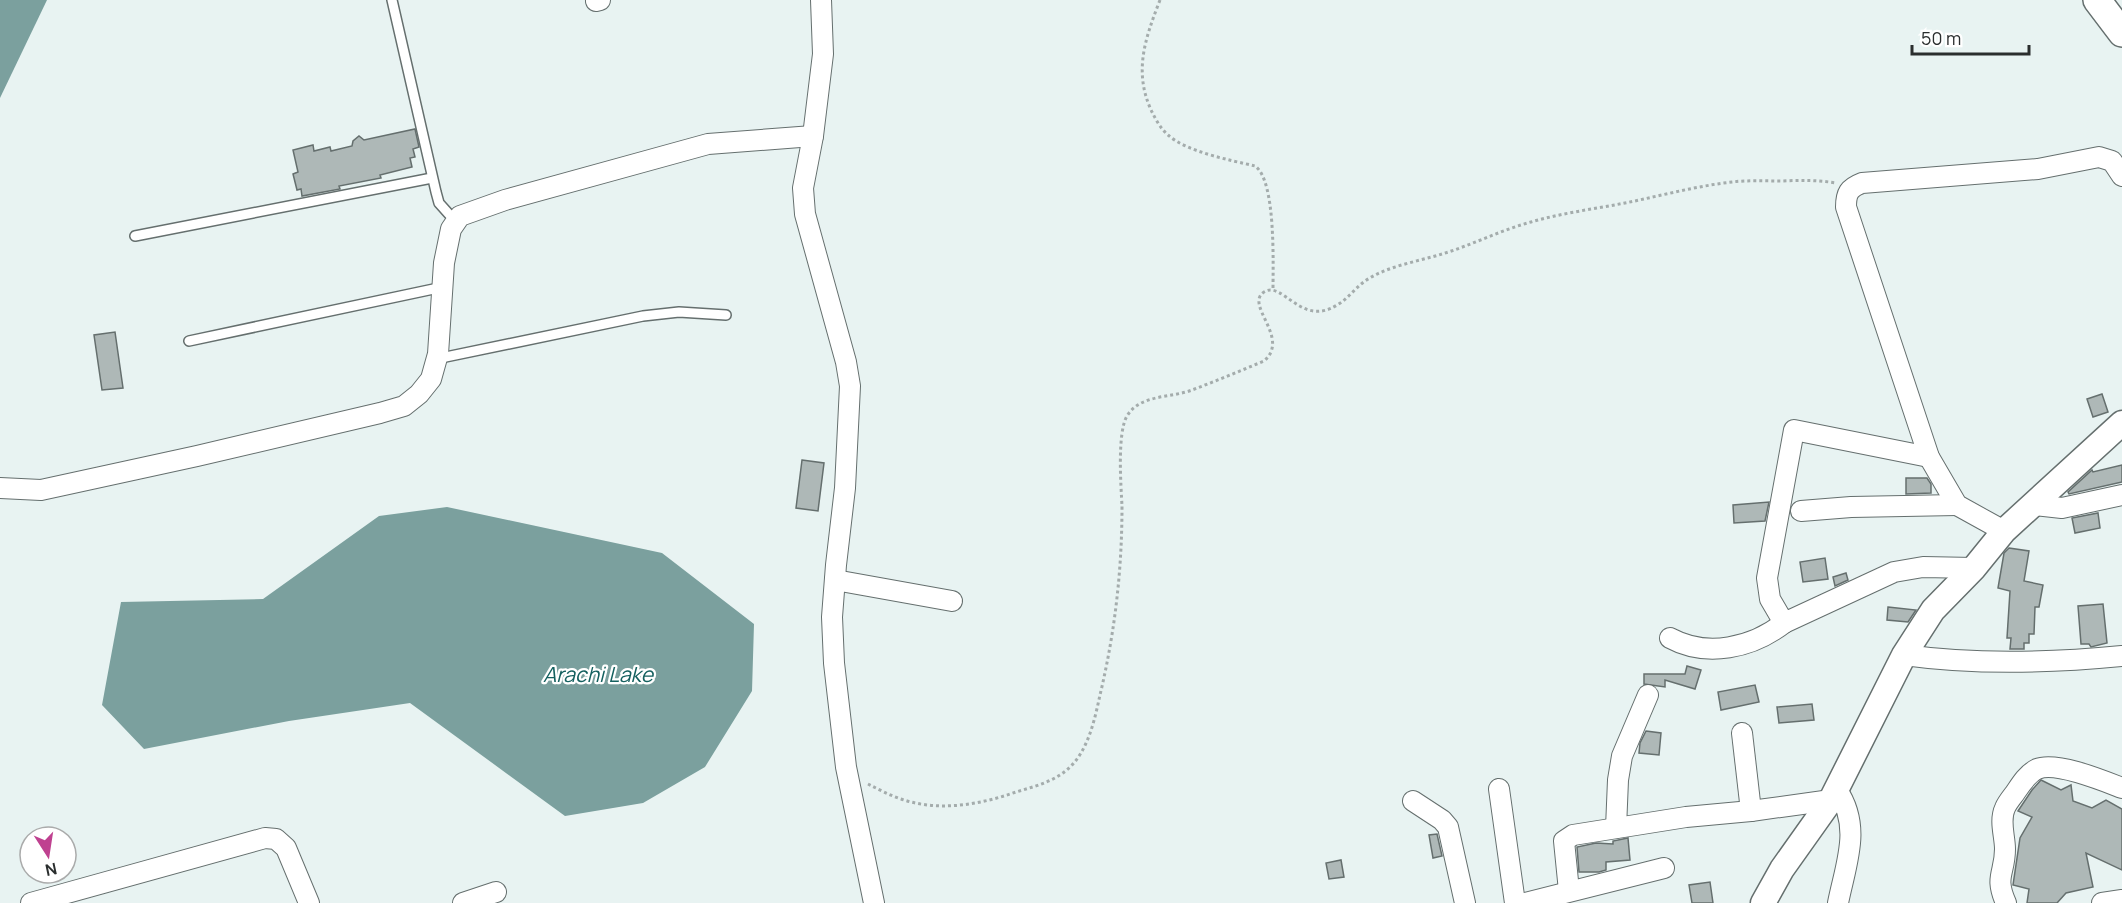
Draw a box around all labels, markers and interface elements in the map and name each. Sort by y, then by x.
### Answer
scale bar [1912,18,2029,56]
text: 50 m [1921,26,1961,50]
water label: Arachi Lake [543,660,655,688]
north arrow [18,825,78,885]
text: N [43,858,59,882]

